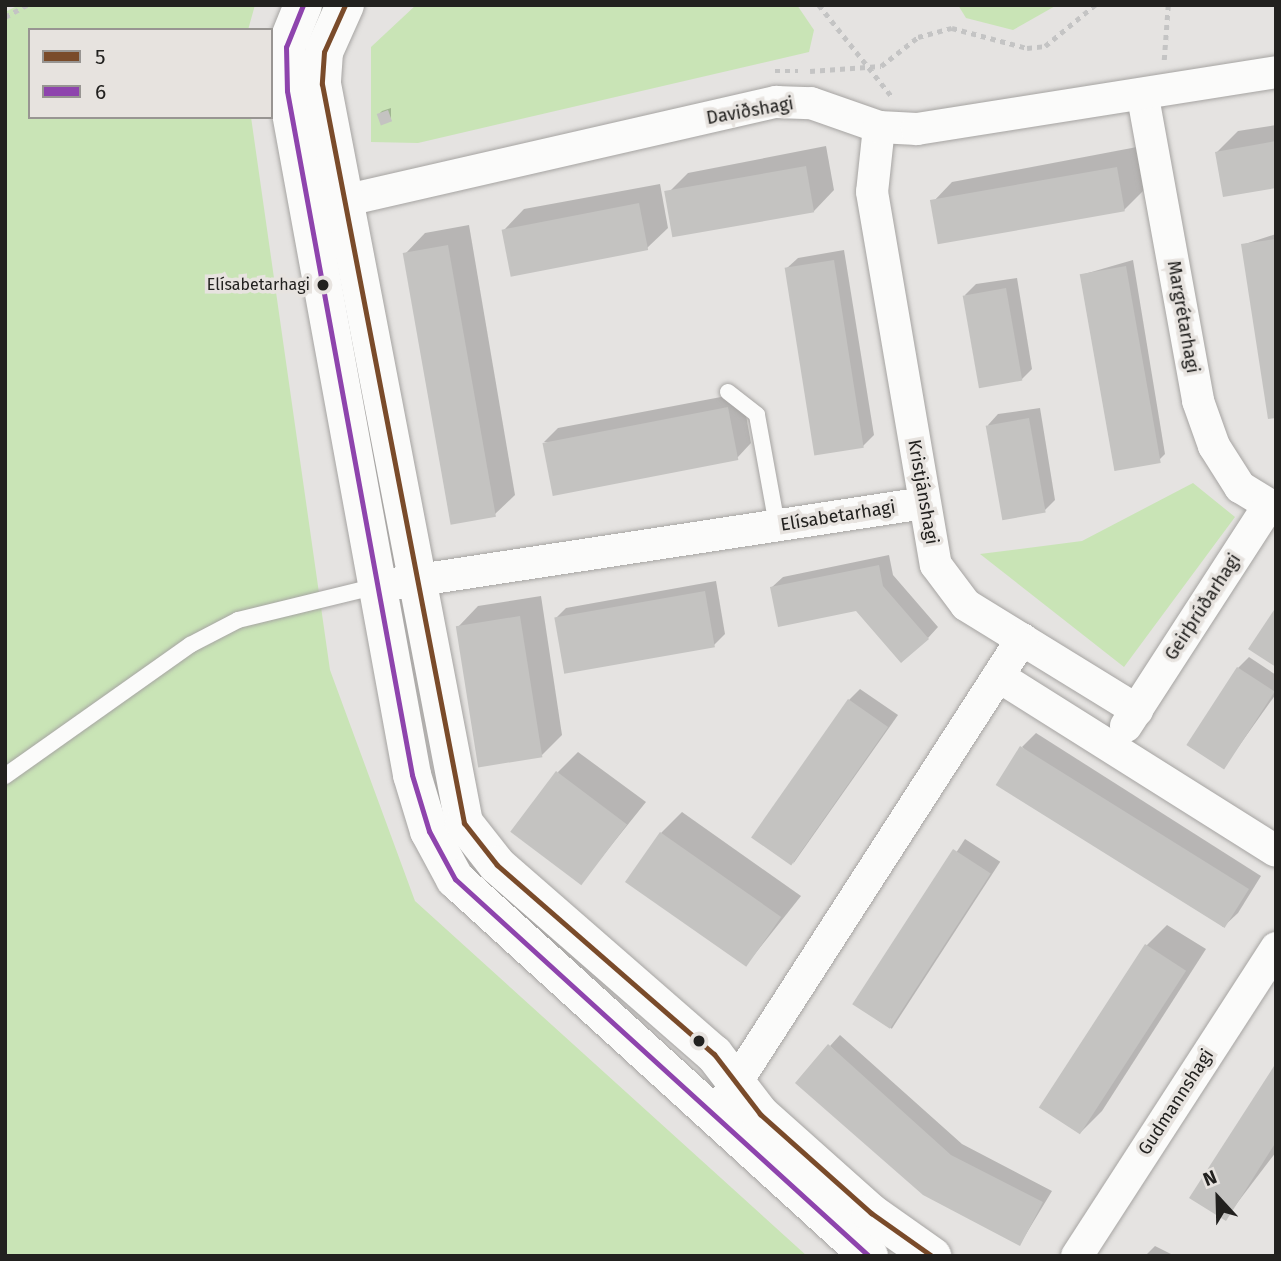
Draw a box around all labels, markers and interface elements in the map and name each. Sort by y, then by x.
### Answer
legend [28,28,273,119]
text: 5 [95,44,106,70]
text: 6 [95,79,106,105]
street label: Daviðshagi [705,93,795,129]
street label: Margrétarhagi [1162,259,1204,375]
place label: Elísabetarhagi [207,275,310,295]
marker: Elísabetarhagi [316,278,330,292]
street label: Kristjánshagi [903,438,943,546]
street label: Elísabetarhagi [779,496,897,536]
street label: Geirþrúðarhagi [1161,550,1245,664]
unlabelled marker [692,1034,706,1048]
street label: Gudmannshagi [1134,1045,1218,1159]
north arrow [1183,1163,1253,1233]
text: N [1200,1165,1220,1191]

